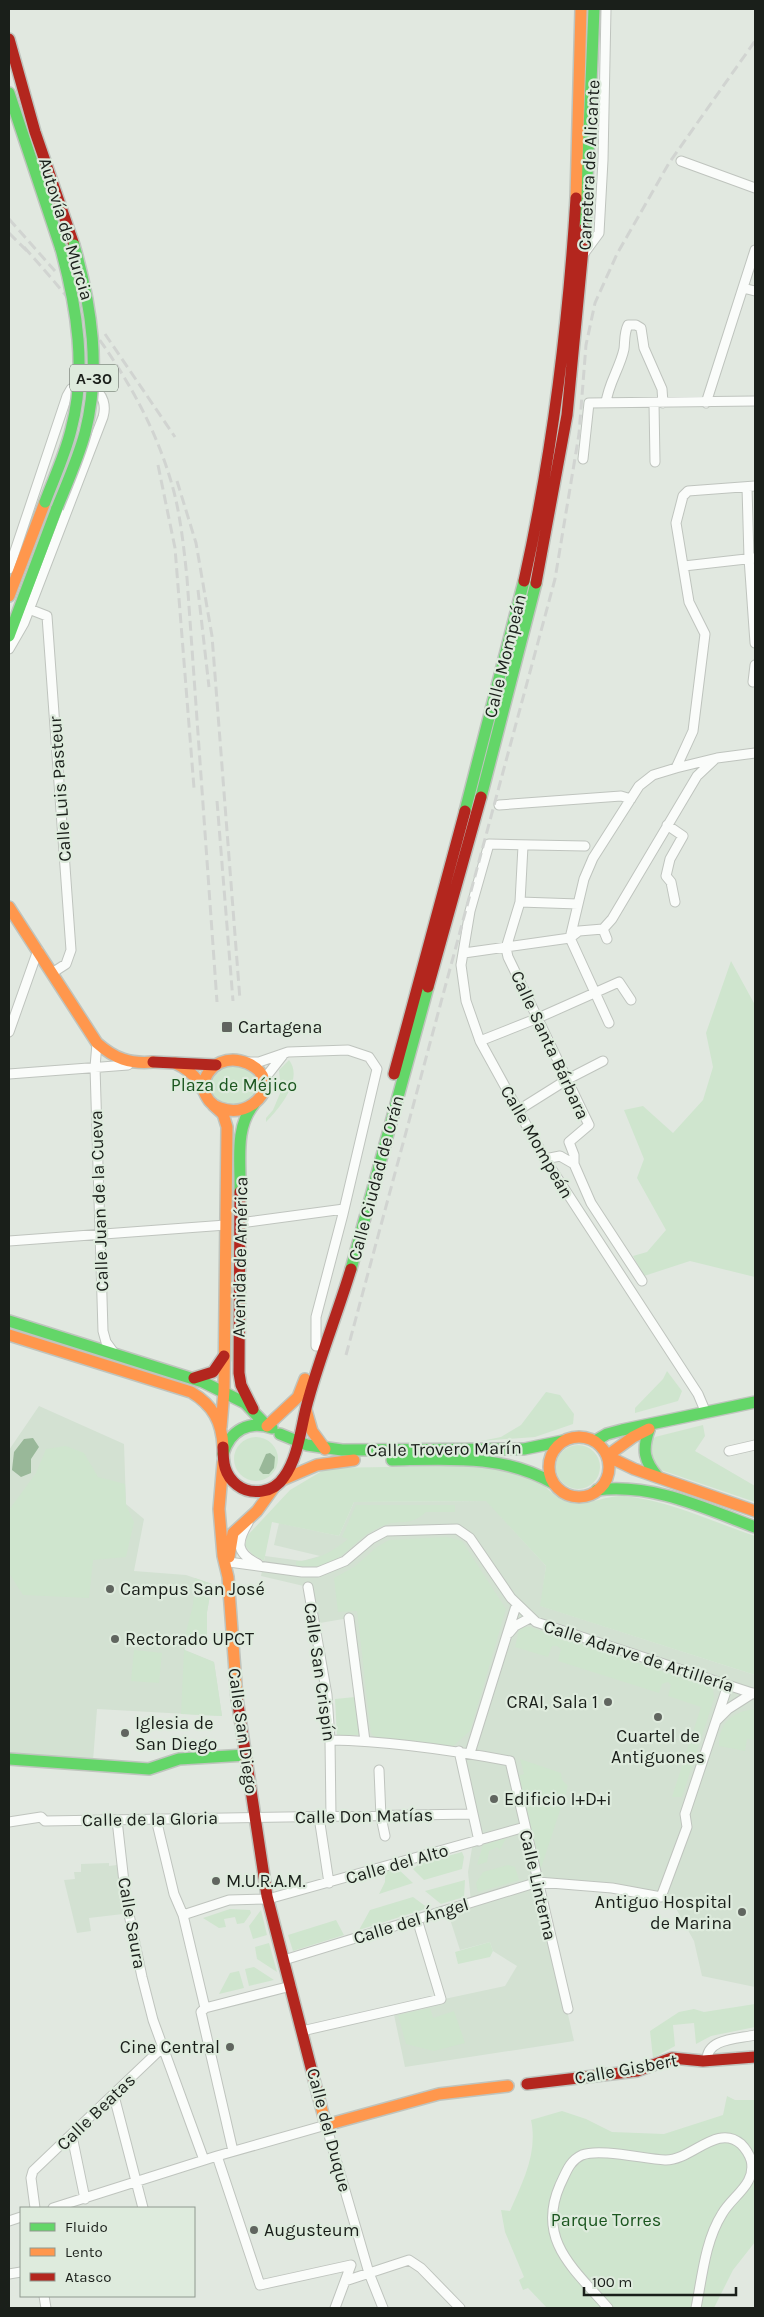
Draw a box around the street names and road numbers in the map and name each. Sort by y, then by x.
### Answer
street label: Carretera de Alicante [574,79,604,251]
street label: Autovía de Murcia [34,155,98,303]
road number: A-30 [70,364,118,392]
street label: Calle Mompeán [479,592,531,720]
street label: Calle Luis Pasteur [44,715,76,862]
street label: Calle Santa Bárbara [506,967,594,1123]
street label: Calle Mompeán [496,1082,578,1202]
street label: Calle Ciudad de Orán [343,1093,409,1263]
street label: Calle Juan de la Cueva [85,1110,113,1292]
street label: Avenida de América [228,1176,252,1338]
street label: Calle Trovero Marín [366,1437,522,1461]
street label: Calle San Crispín [299,1601,341,1743]
street label: Calle Adarve de Artillería [541,1615,737,1697]
street label: Calle San Diego [223,1667,263,1795]
street label: Calle Don Matías [295,1804,433,1828]
street label: Calle de la Gloria [82,1807,218,1831]
street label: Calle Linterna [515,1828,561,1942]
street label: Calle del Alto [343,1839,451,1889]
street label: Calle Saura [113,1875,151,1971]
street label: Calle del Ángel [350,1892,471,1949]
street label: Calle Gisbert [573,2049,679,2089]
street label: Calle del Duque [302,2066,356,2194]
street label: Calle Beatas [52,2069,140,2155]

